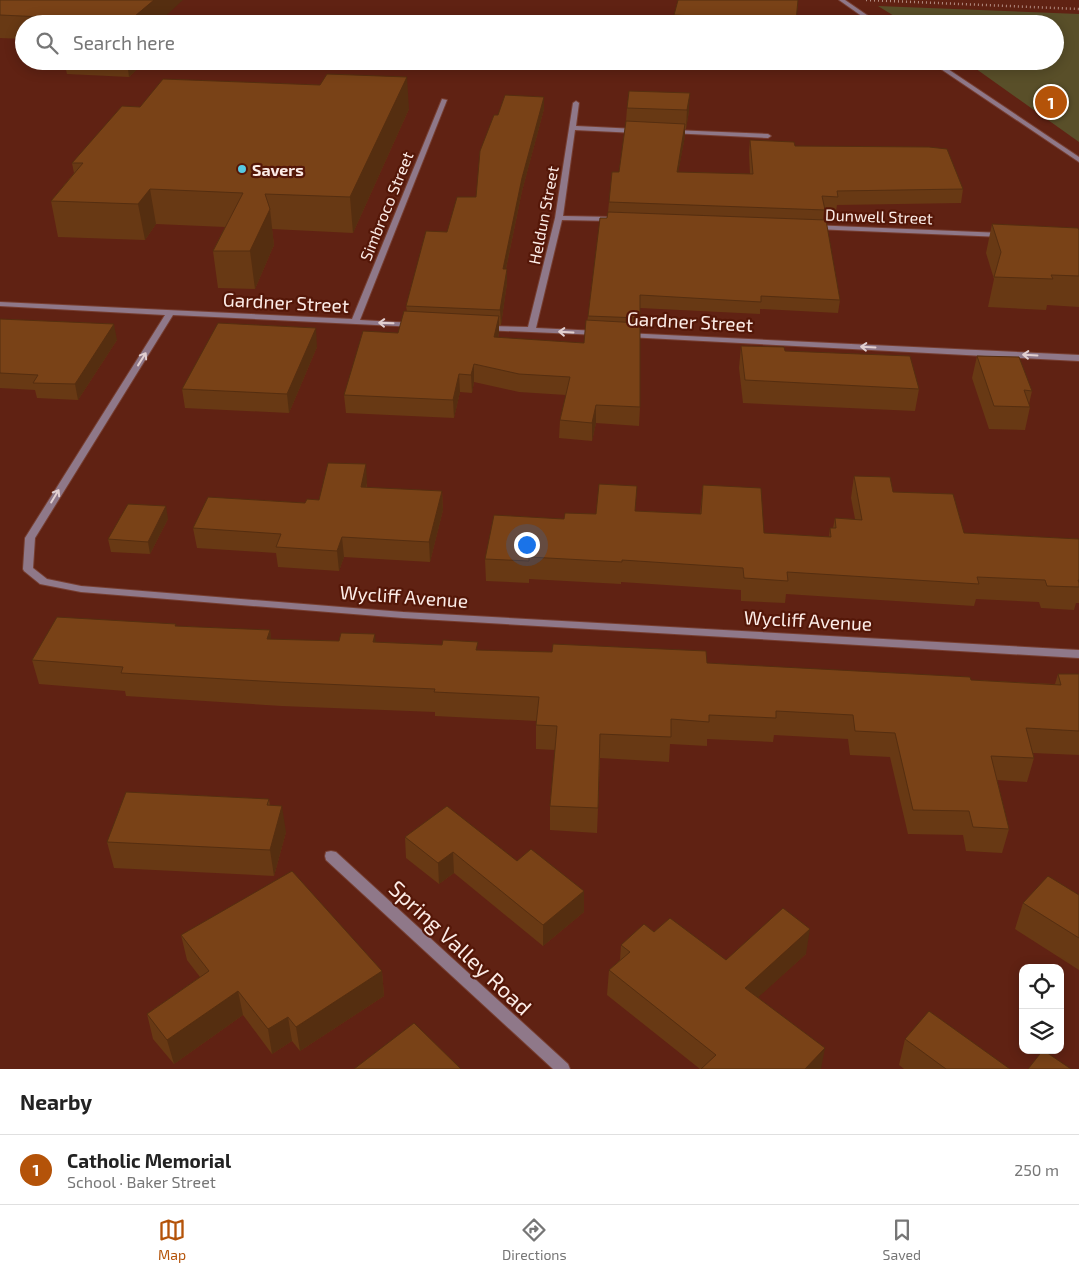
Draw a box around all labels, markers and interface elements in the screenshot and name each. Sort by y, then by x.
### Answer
search box [15,15,1064,70]
icon: search [33,29,61,57]
text: Search here [73,31,175,54]
pin: 1 [1035,83,1067,121]
street label: Simbroco Street [355,149,417,263]
place label: Savers [252,160,304,179]
marker: Savers [236,163,248,175]
street label: Heldun Street [524,164,562,266]
street label: Dunwell Street [825,205,933,227]
street label: Gardner Street [222,287,350,317]
street label: Gardner Street [626,306,754,336]
one-way arrow [378,319,394,328]
one-way arrow [558,327,574,336]
one-way arrow [860,343,876,352]
one-way arrow [1023,350,1039,359]
one-way arrow [137,352,147,366]
one-way arrow [51,490,61,504]
your location [514,532,540,558]
street label: Wycliff Avenue [339,580,469,612]
street label: Wycliff Avenue [743,605,873,635]
street label: Spring Valley Road [384,874,538,1020]
map controls [1019,964,1064,1054]
button: locate [1019,964,1064,1009]
button: layers [1019,1009,1064,1054]
text: Nearby [20,1089,92,1114]
text: Catholic Memorial [67,1149,231,1172]
text: 1 [33,1160,39,1179]
text: 250 m [1014,1160,1059,1179]
text: School · Baker Street [67,1172,216,1191]
tab: Map [158,1216,186,1263]
tab: Directions [502,1216,567,1263]
tab: Saved [883,1216,921,1263]

